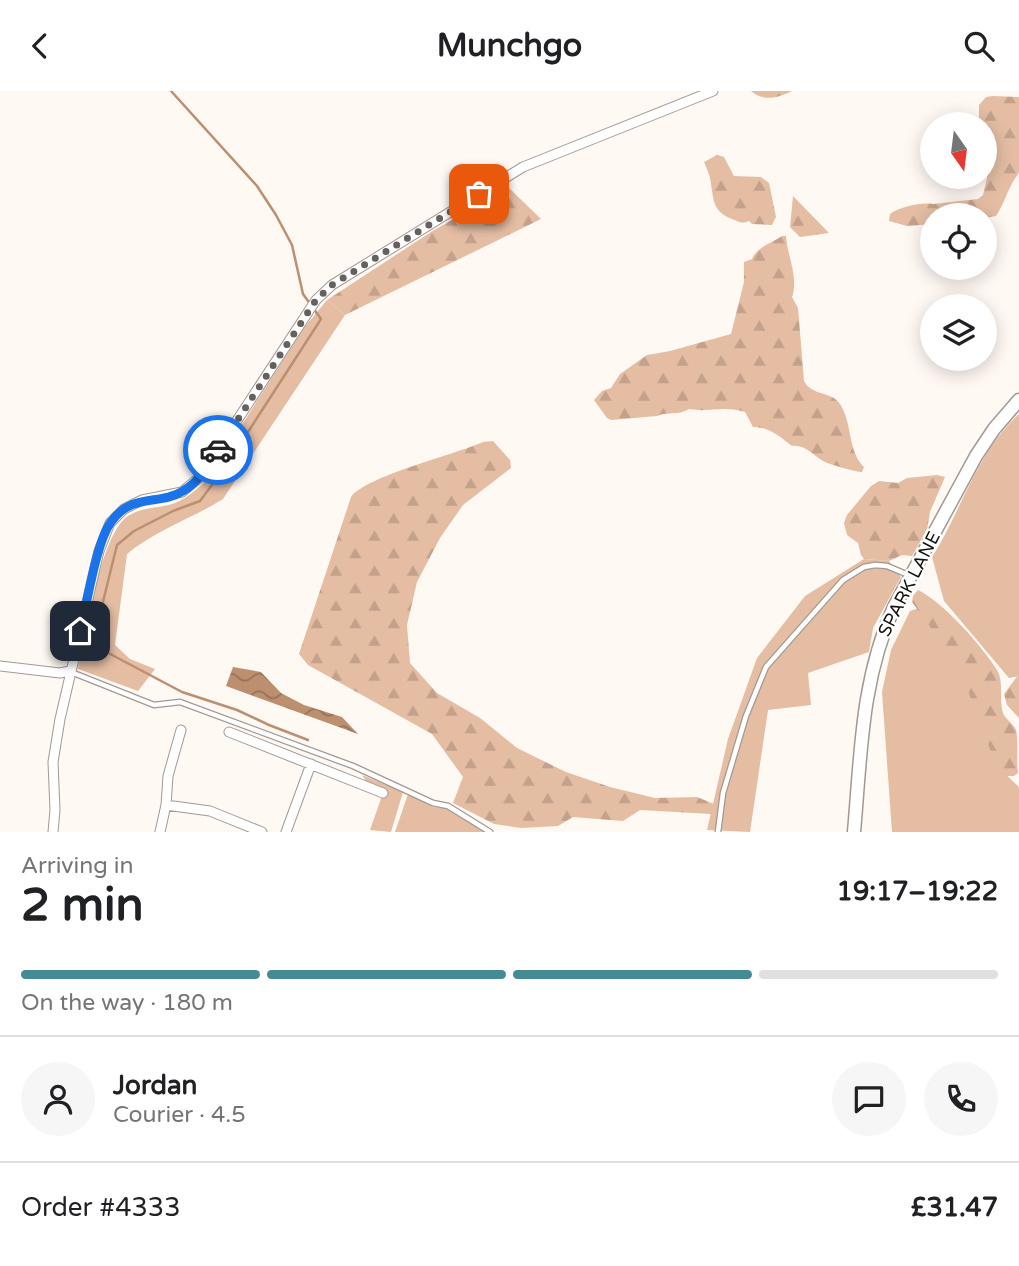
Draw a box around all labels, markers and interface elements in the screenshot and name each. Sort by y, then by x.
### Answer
icon: back [21,27,59,65]
text: Munchgo [437,27,582,65]
icon: search [960,27,998,65]
north arrow [920,112,998,189]
map controls [920,112,997,371]
pin [449,164,509,224]
icon: bag [460,175,498,213]
button: locate [920,203,997,280]
button: layers [920,294,997,371]
courier [183,415,253,485]
icon: car [199,431,237,469]
street label: SPARK LANE [873,528,945,640]
pin [50,601,110,661]
icon: home [61,612,99,650]
text: Arriving in [21,852,134,880]
text: 19:17–19:22 [837,876,998,907]
text: 2 min [21,878,144,933]
text: On the way · 180 m [21,989,233,1017]
button: person [21,1062,95,1136]
button: chat [832,1062,906,1136]
button: phone [924,1062,998,1136]
text: Jordan [113,1070,197,1101]
text: Courier · 4.5 [113,1101,246,1129]
text: Order #4333 [21,1192,181,1223]
text: £31.47 [911,1192,998,1223]

